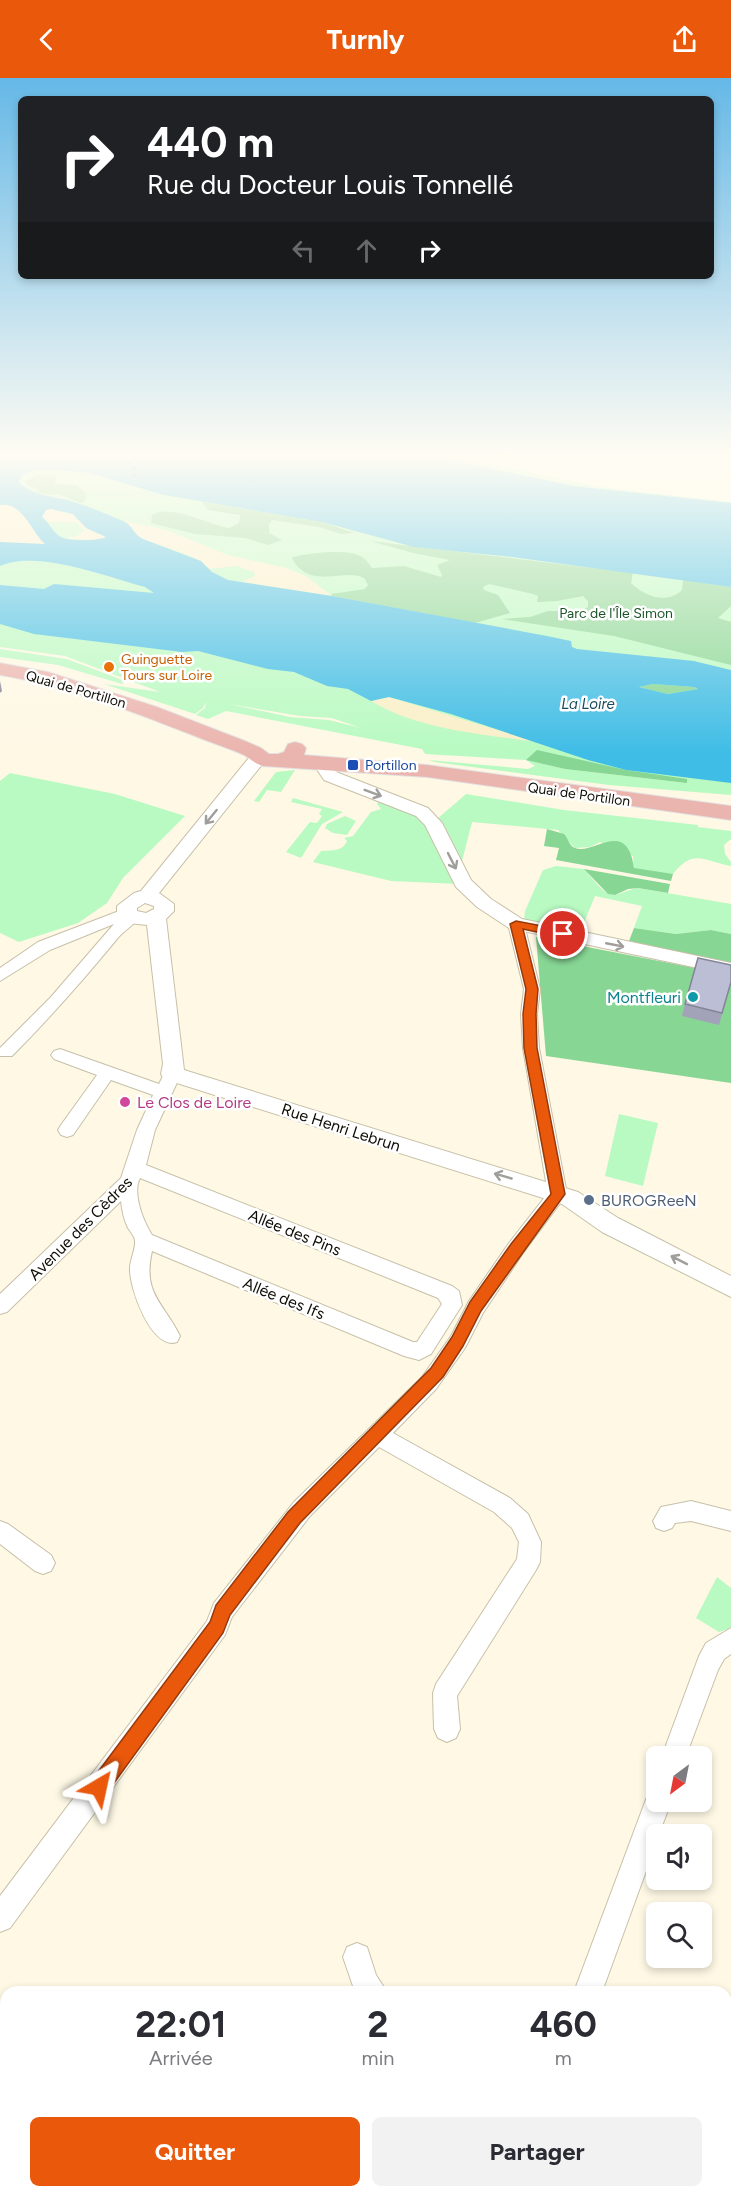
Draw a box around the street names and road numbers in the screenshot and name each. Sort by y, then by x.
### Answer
street label: Quai de Portillon [24,667,128,712]
street label: Quai de Portillon [527,779,631,810]
street label: Rue Henri Lebrun [279,1099,403,1156]
street label: Avenue des Cèdres [25,1173,136,1284]
street label: Allée des Pins [246,1205,344,1260]
street label: Allée des Ifs [240,1273,327,1323]

